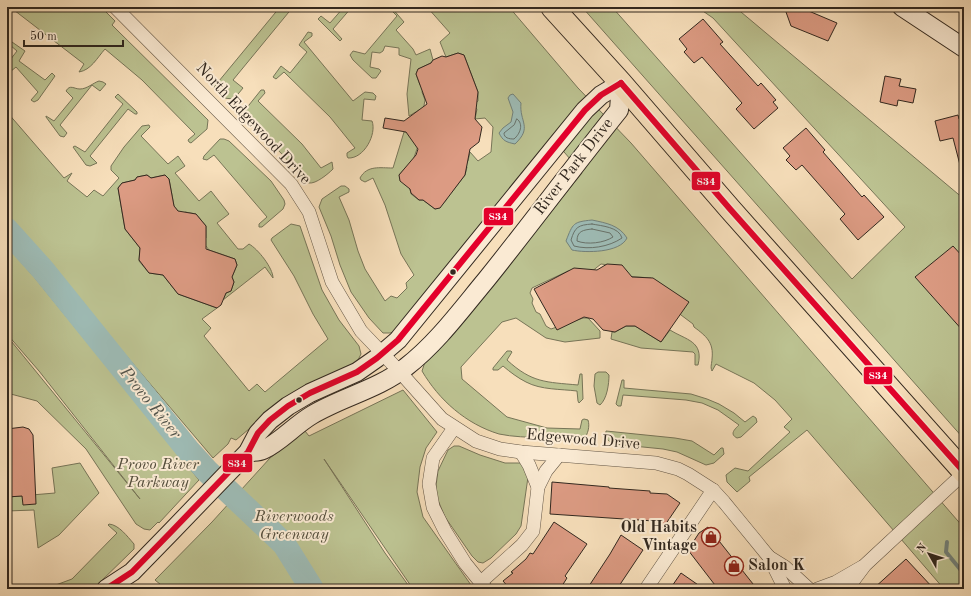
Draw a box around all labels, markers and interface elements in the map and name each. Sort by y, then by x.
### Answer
scale bar [24,22,123,48]
text: 50 m [30,30,57,43]
street label: North Edgewood Drive [193,60,313,188]
street label: River Park Drive [531,116,617,218]
line badge: 834 [691,171,721,191]
text: 834 [696,177,716,188]
line badge: 834 [483,207,514,226]
text: 834 [488,212,508,223]
unlabelled marker [448,267,458,277]
water label: Provo River [115,363,184,443]
line badge: 834 [863,366,893,385]
text: 834 [868,371,888,382]
unlabelled marker [294,395,304,405]
street label: Edgewood Drive [525,427,641,453]
line badge: 834 [222,453,253,473]
park label: Provo River Parkway [116,457,200,491]
text: 834 [227,459,247,470]
park label: Riverwoods Greenway [253,509,334,543]
place label: Old Habits Vintage [620,520,697,554]
shop icon: Old Habits Vintage [700,526,722,548]
north arrow [909,534,949,574]
text: N [915,541,930,555]
shop icon: Salon K [723,555,745,577]
place label: Salon K [748,558,805,574]

